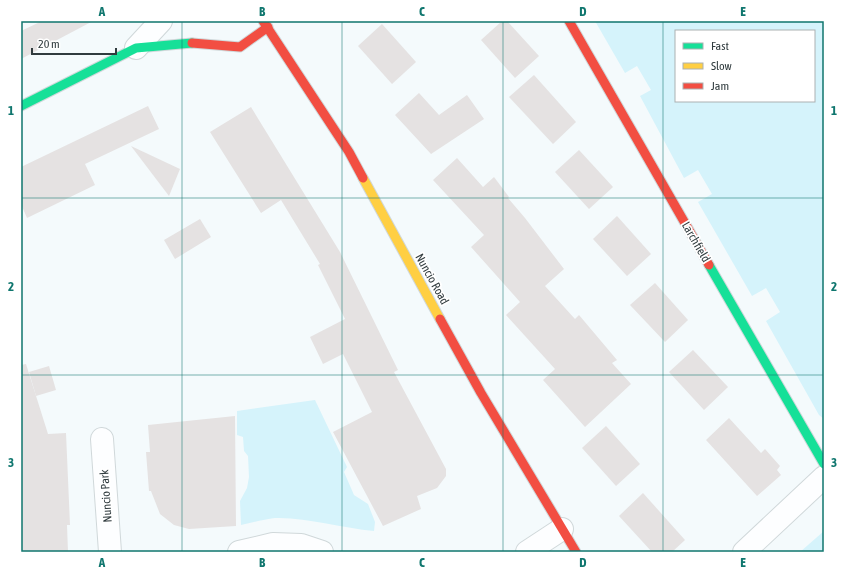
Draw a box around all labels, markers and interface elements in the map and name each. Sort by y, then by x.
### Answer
text: A [98,4,106,19]
text: B [259,4,266,19]
text: C [419,4,425,19]
text: D [579,4,587,19]
text: E [740,4,746,19]
scale bar [32,30,116,56]
legend [675,30,815,102]
text: 20 m [38,37,60,51]
text: Fast [711,39,729,53]
text: Slow [711,59,732,73]
text: Jam [711,79,729,93]
text: 1 [8,103,14,118]
text: 1 [831,103,837,118]
street label: Larchfield [679,219,713,265]
street label: Nuncio Road [412,251,452,307]
text: 2 [8,279,14,294]
text: 2 [831,279,837,294]
text: 3 [8,455,14,470]
text: 3 [831,455,837,470]
street label: Nuncio Park [97,468,115,523]
text: A [98,555,106,570]
text: B [259,555,266,570]
text: C [419,555,425,570]
text: D [579,555,587,570]
text: E [740,555,746,570]

